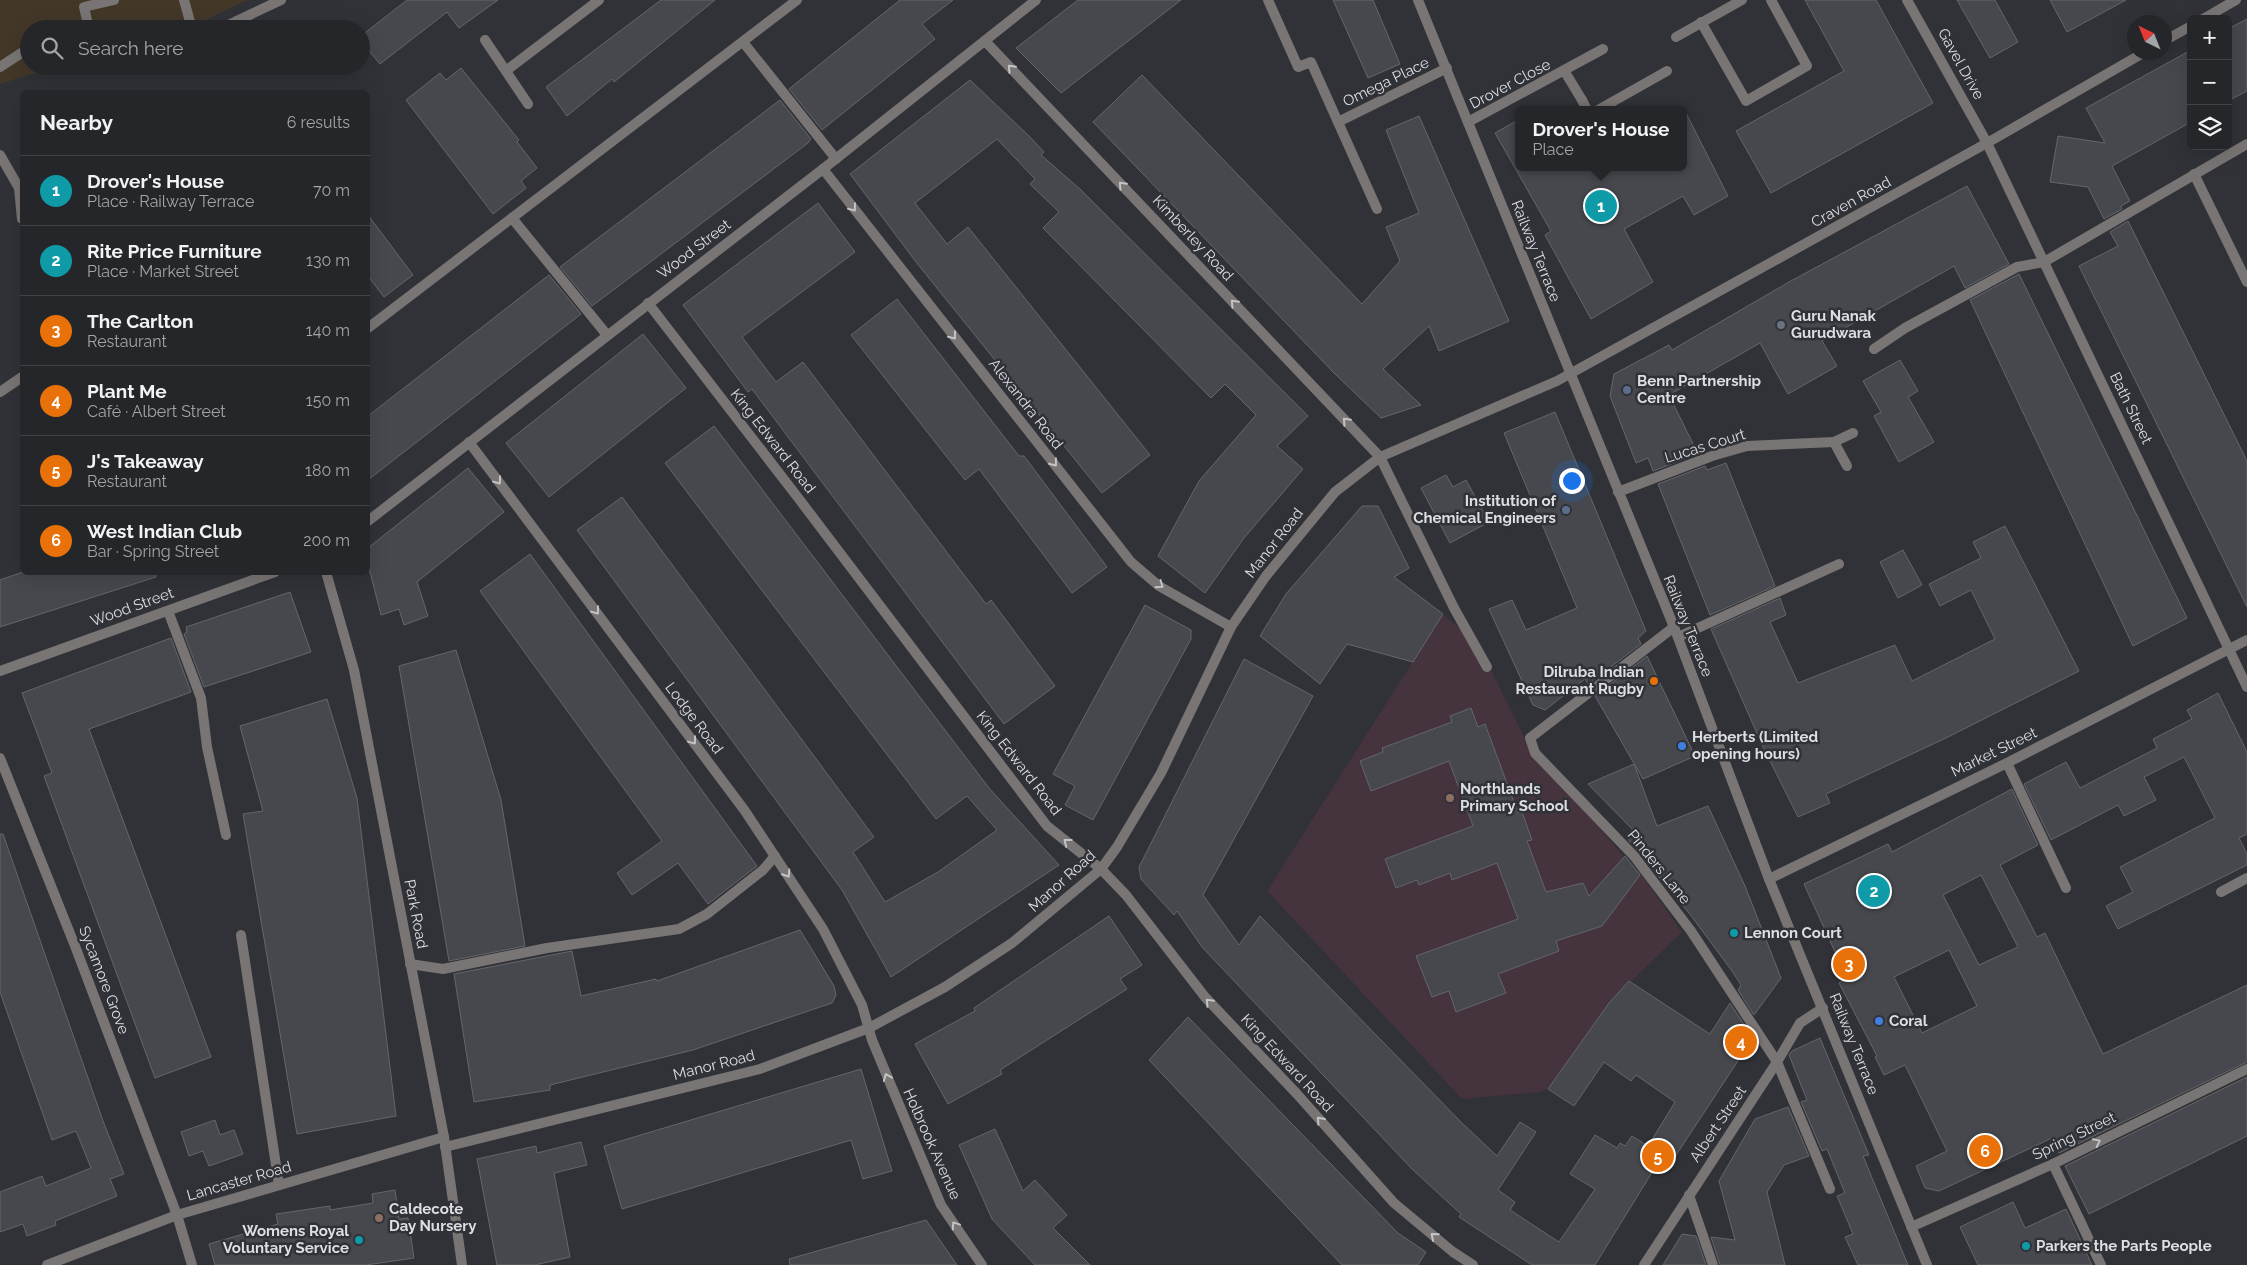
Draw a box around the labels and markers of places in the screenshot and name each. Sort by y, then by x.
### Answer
pin: 1 [1585,187,1617,225]
place label: Guru Nanak Gurudwara [1791,307,1876,342]
marker: Guru Nanak Gurudwara [1775,319,1787,331]
place label: Benn Partnership Centre [1637,372,1761,407]
marker: Benn Partnership Centre [1621,384,1633,396]
place label: Institution of Chemical Engineers [1413,492,1556,527]
marker: Institution of Chemical Engineers [1560,504,1572,516]
place label: Dilruba Indian Restaurant Rugby [1515,663,1645,698]
marker: Dilruba Indian Restaurant Rugby [1648,675,1660,687]
place label: Herberts (Limited opening hours) [1692,728,1819,763]
marker: Herberts (Limited opening hours) [1676,740,1688,752]
place label: Northlands Primary School [1460,780,1569,815]
marker: Northlands Primary School [1444,792,1456,804]
pin: 2 [1858,872,1890,910]
place label: Lennon Court [1744,924,1842,942]
marker: Lennon Court [1728,927,1740,939]
pin: 3 [1833,945,1865,983]
place label: Coral [1889,1012,1928,1030]
marker: Coral [1873,1015,1885,1027]
pin: 4 [1725,1023,1757,1061]
pin: 6 [1969,1132,2001,1170]
pin: 5 [1642,1137,1674,1175]
place label: Caldecote Day Nursery [389,1200,477,1235]
marker: Caldecote Day Nursery [373,1212,385,1224]
place label: Womens Royal Voluntary Service [223,1222,349,1257]
marker: Womens Royal Voluntary Service [353,1234,365,1246]
place label: Parkers the Parts People [2036,1237,2212,1255]
marker: Parkers the Parts People [2020,1240,2032,1252]

